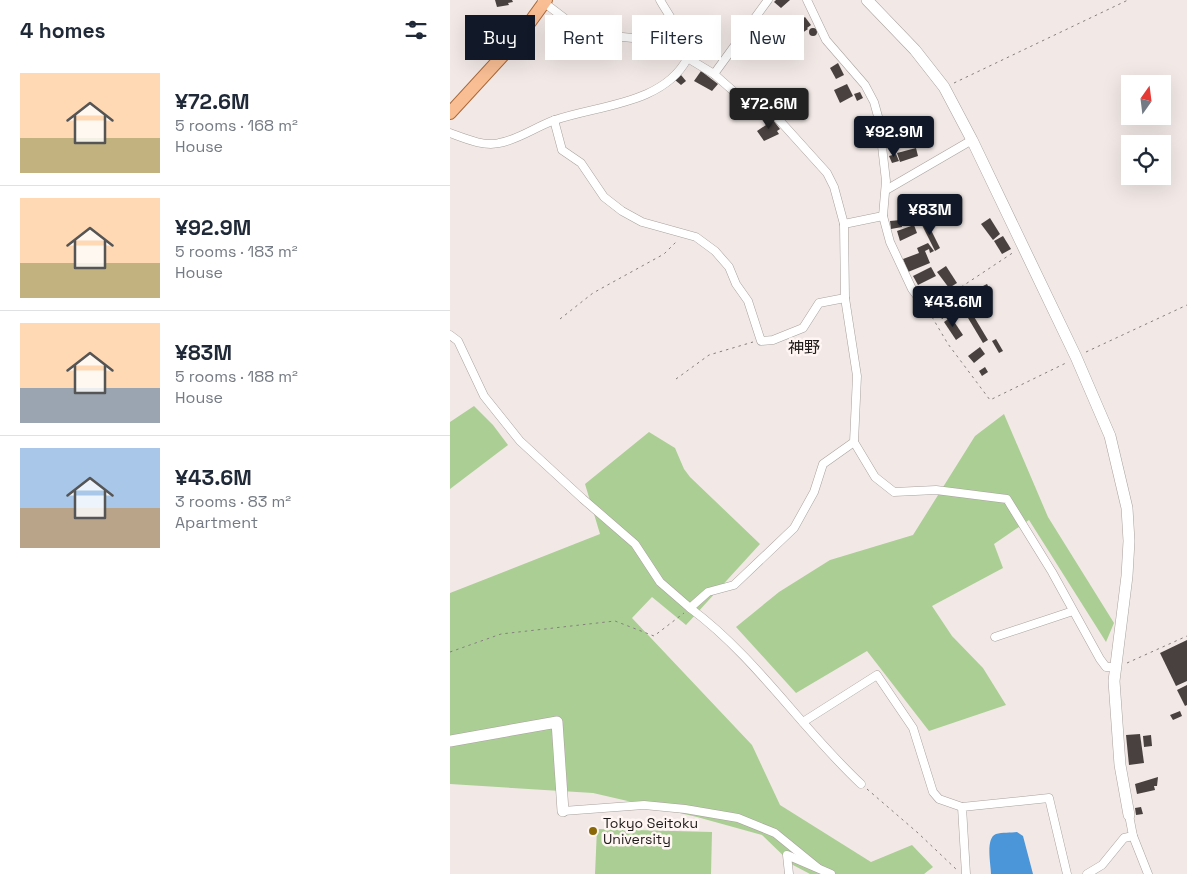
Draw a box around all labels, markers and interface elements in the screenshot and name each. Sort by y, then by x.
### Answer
chip: Buy [465,15,535,60]
chip: Rent [545,15,622,60]
chip: Filters [632,15,721,60]
chip: New [731,15,804,60]
icon: filters [402,16,430,44]
text: 4 homes [20,17,106,44]
north arrow [1121,75,1171,125]
map controls [1121,75,1171,185]
text: ¥72.6M [175,88,250,115]
pin: ¥72.6M [728,88,810,130]
icon: home [60,93,120,153]
text: ¥72.6M [741,93,797,114]
text: 5 rooms · 168 m² [175,115,298,136]
pin: ¥92.9M [853,116,935,158]
text: ¥92.9M [865,121,923,142]
button: locate [1121,135,1171,185]
text: House [175,136,223,157]
pin: ¥83M [900,194,960,236]
text: ¥83M [908,199,952,220]
text: ¥92.9M [175,214,251,241]
icon: home [60,218,120,278]
text: 5 rooms · 183 m² [175,241,298,262]
text: House [175,262,223,283]
pin: ¥43.6M [912,286,994,328]
text: ¥43.6M [924,291,982,312]
district label: 神野 [788,337,820,358]
text: ¥83M [175,339,232,366]
icon: home [60,343,120,403]
text: 5 rooms · 188 m² [175,366,298,387]
text: House [175,387,223,408]
text: ¥43.6M [175,464,252,491]
icon: home [60,468,120,528]
text: 3 rooms · 83 m² [175,491,291,512]
text: Apartment [175,512,258,533]
place label: Tokyo Seitoku University [603,814,698,848]
marker: Tokyo Seitoku University [587,825,599,837]

